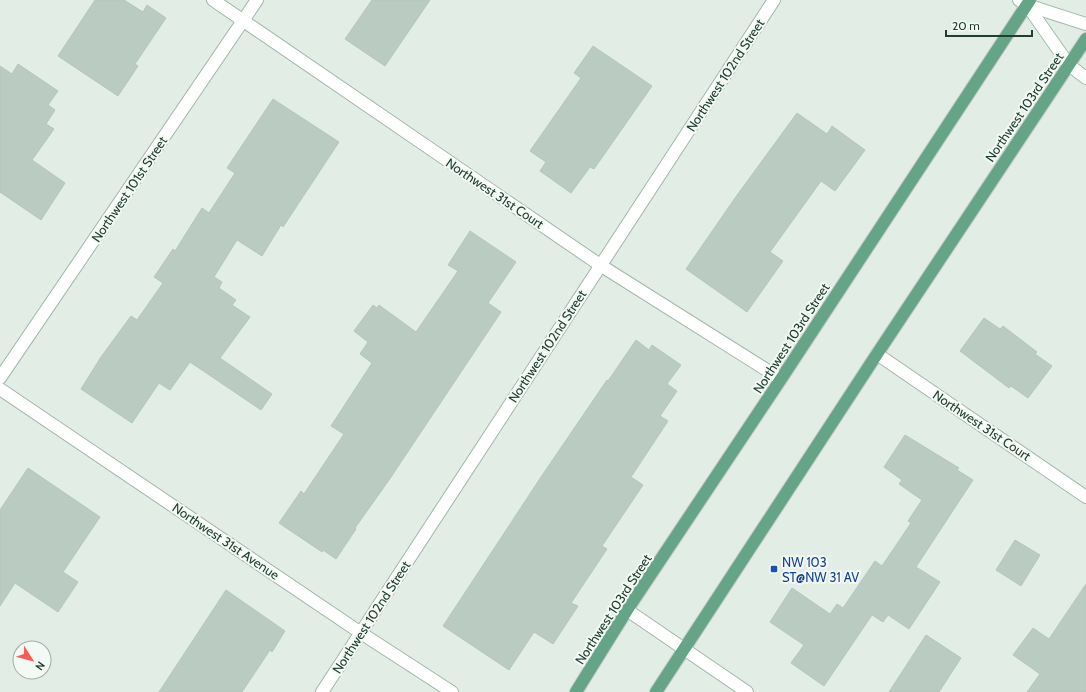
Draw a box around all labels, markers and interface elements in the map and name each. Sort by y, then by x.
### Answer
scale bar [946,12,1032,38]
street label: Northwest 102nd Street [683,15,768,134]
text: 20 m [952,18,980,33]
street label: Northwest 103rd Street [982,49,1067,165]
street label: Northwest 101st Street [88,133,171,245]
street label: Northwest 31st Court [443,154,547,232]
street label: Northwest 103rd Street [749,279,833,396]
street label: Northwest 102nd Street [505,286,590,405]
street label: Northwest 31st Court [930,386,1034,464]
street label: Northwest 31st Avenue [170,499,283,583]
street label: Northwest 103rd Street [571,550,655,667]
place label: NW 103 ST@NW 31 AV [782,554,859,585]
street label: Northwest 102nd Street [329,557,414,676]
marker: NW 103 ST@NW 31 AV [769,564,779,574]
north arrow [12,640,52,680]
text: N [32,659,48,673]

